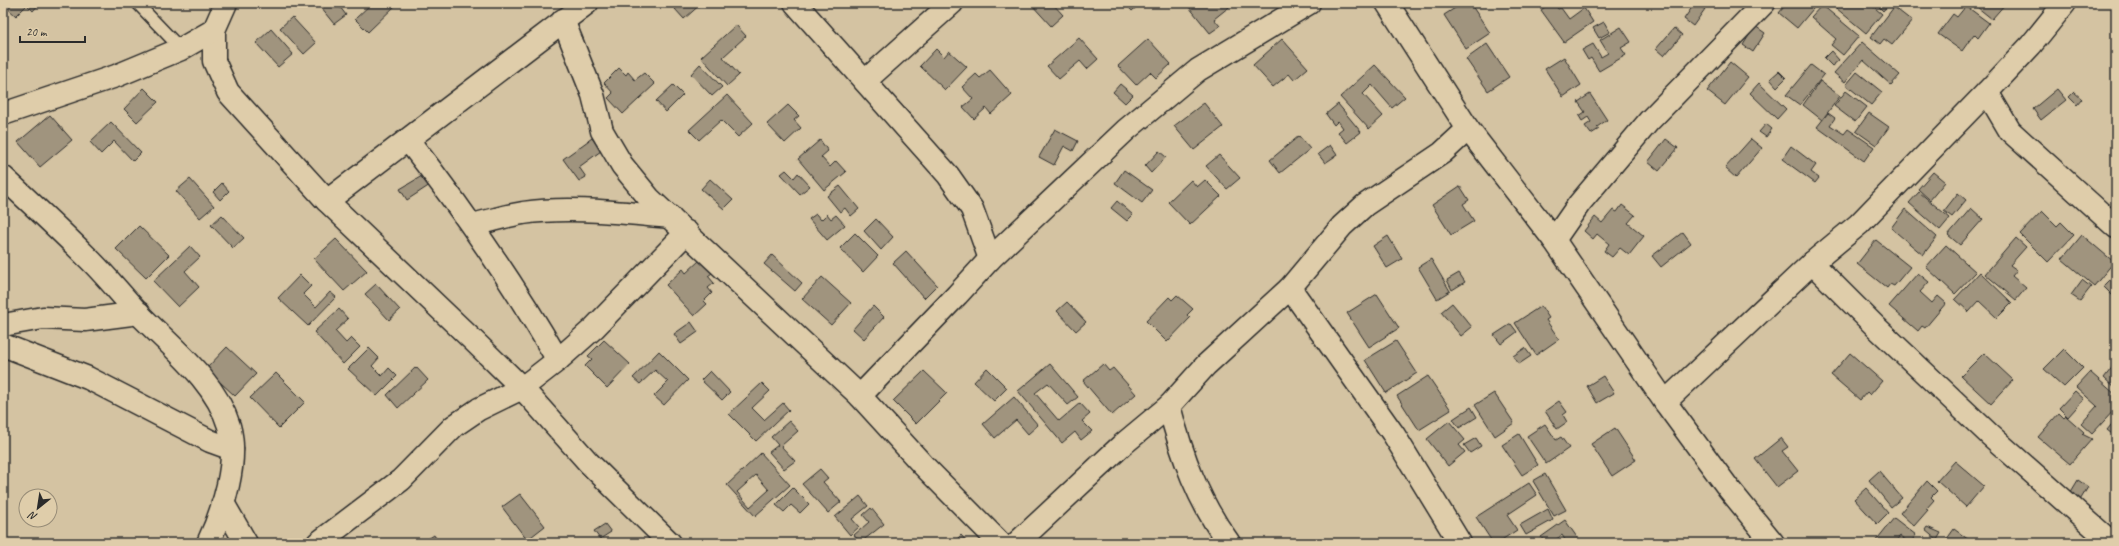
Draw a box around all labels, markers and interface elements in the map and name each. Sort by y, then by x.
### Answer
scale bar [20,18,85,44]
text: 20 m [26,24,48,40]
north arrow [18,488,58,528]
text: N [25,508,39,524]

